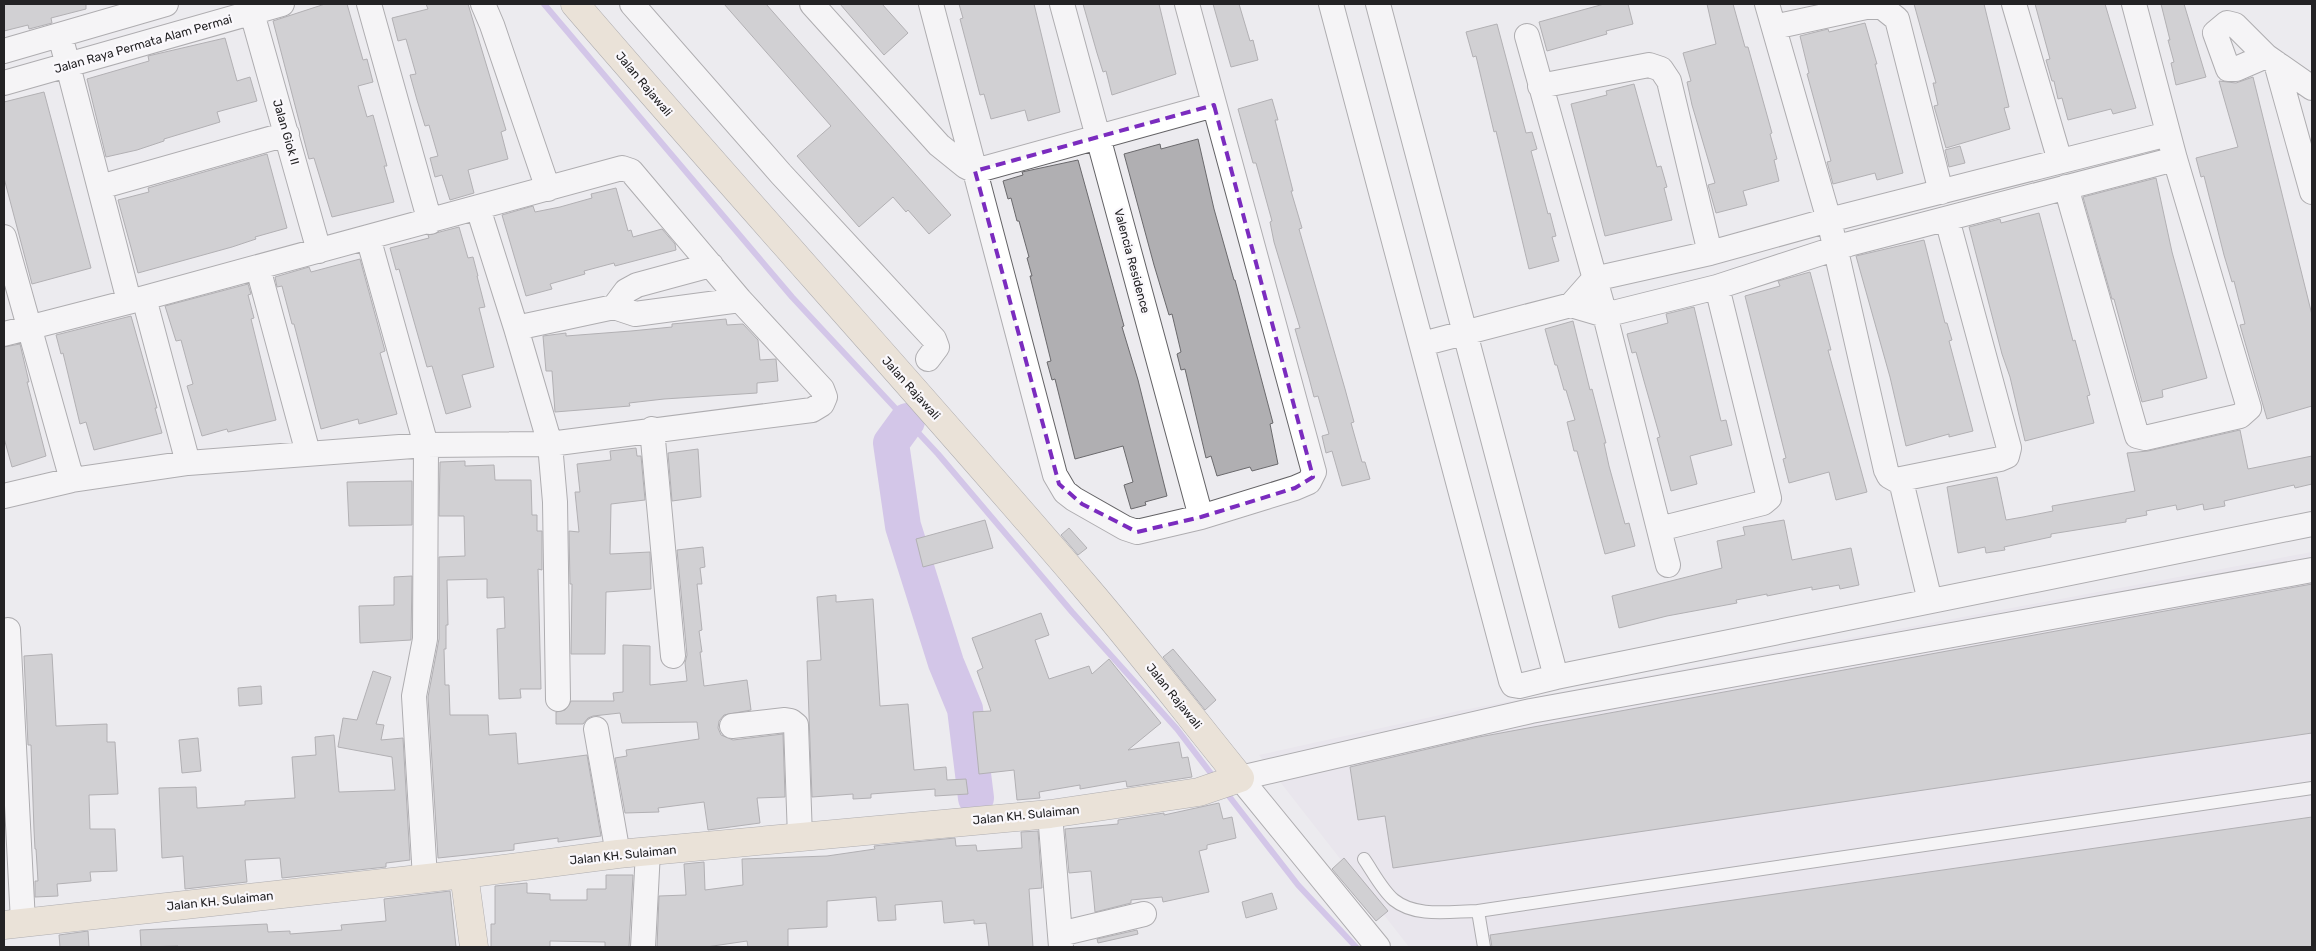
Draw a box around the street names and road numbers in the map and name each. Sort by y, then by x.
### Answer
street label: Jalan Raya Permata Alam Permai [52,12,234,76]
street label: Jalan Rajawali [613,49,675,119]
street label: Jalan Giok II [270,98,302,166]
street label: Valencia Residence [1111,207,1153,315]
street label: Jalan Rajawali [879,354,943,423]
street label: Jalan Rajawali [1143,660,1205,732]
street label: Jalan KH. Sulaiman [972,802,1080,828]
street label: Jalan KH. Sulaiman [569,842,677,868]
street label: Jalan KH. Sulaiman [166,888,274,914]

